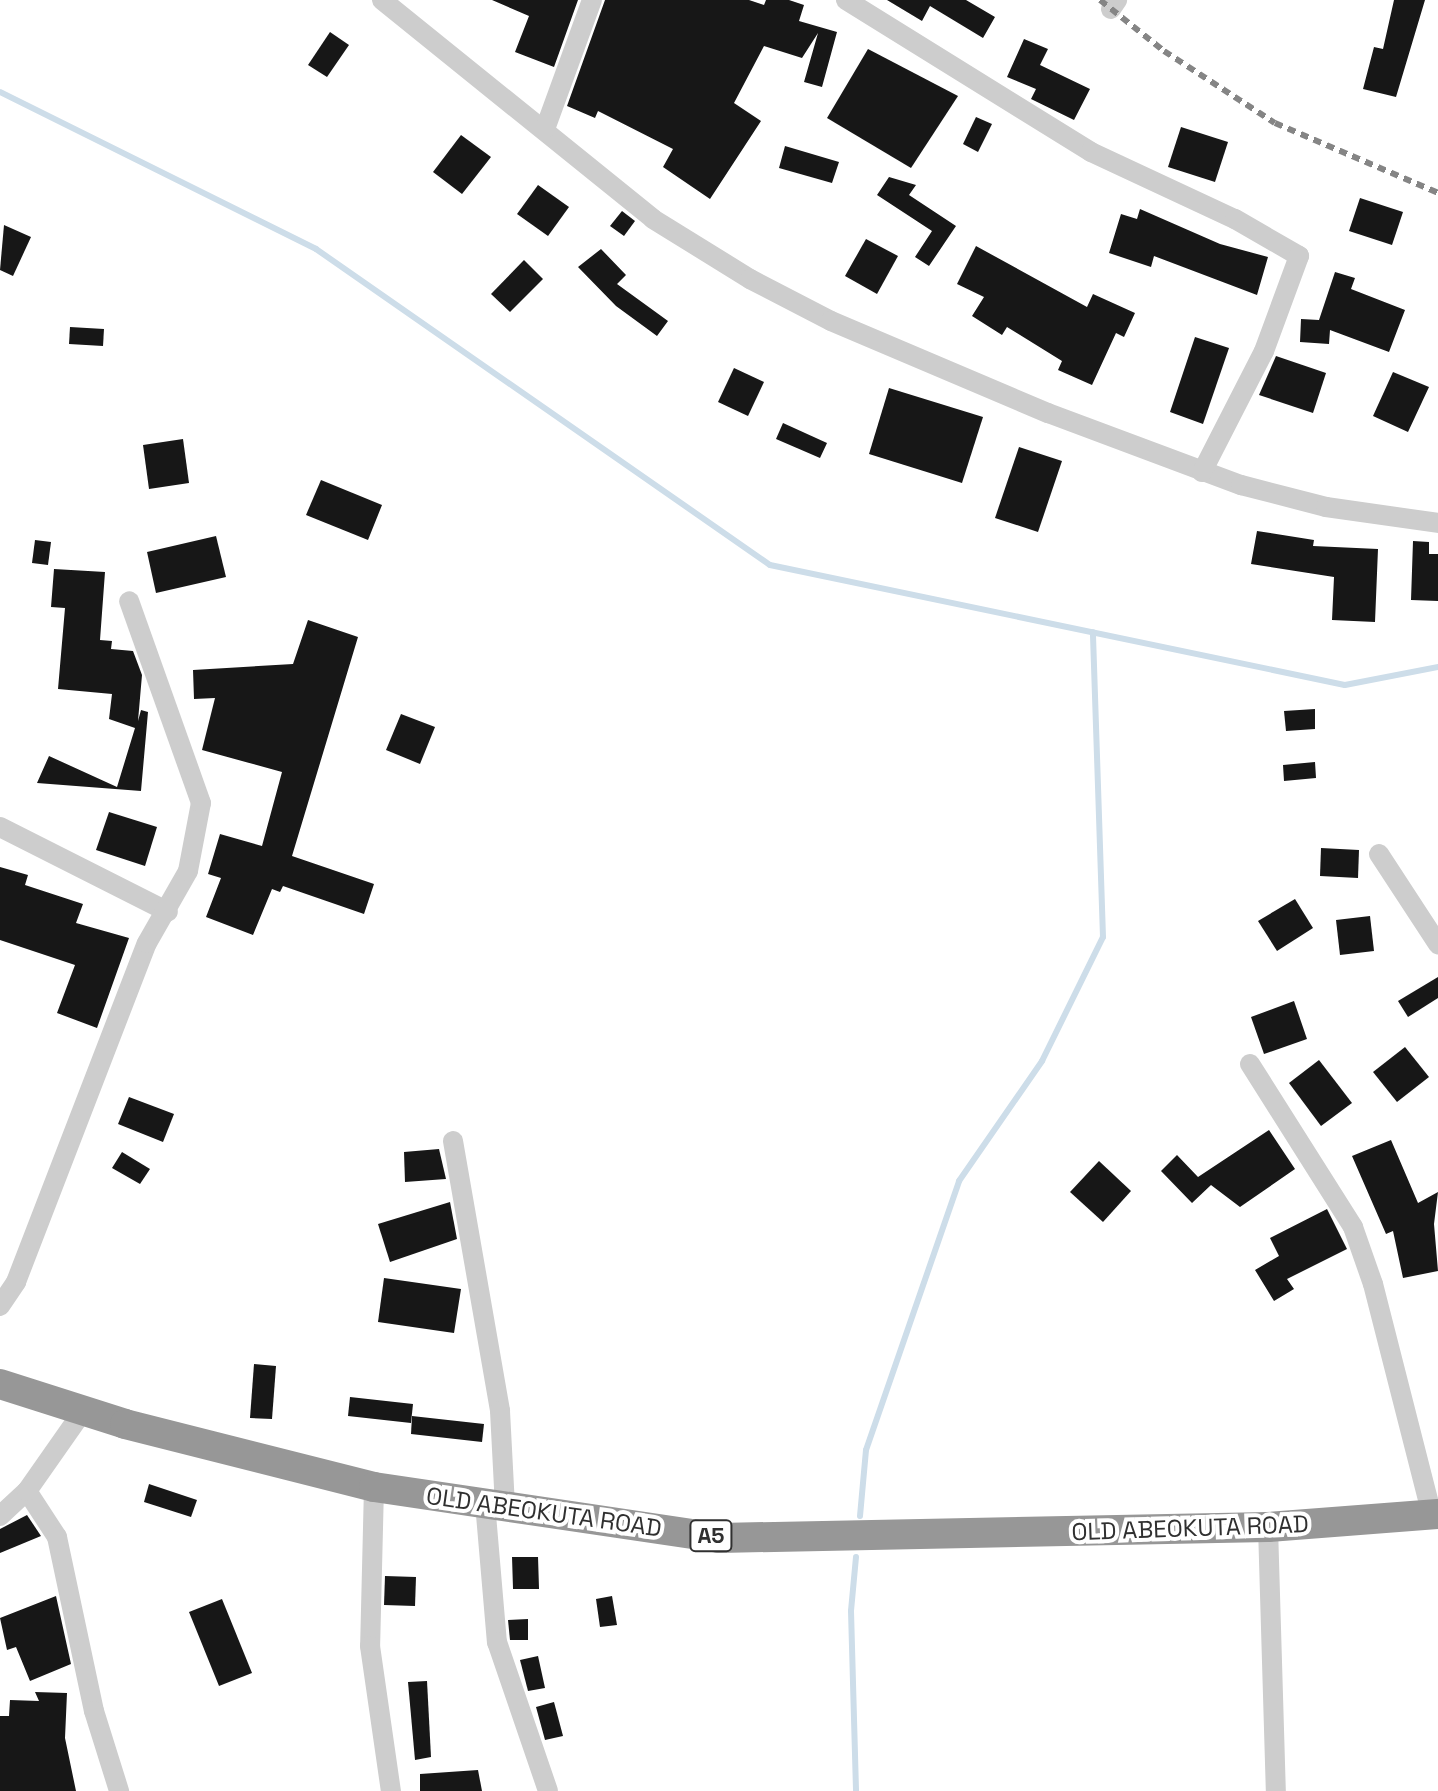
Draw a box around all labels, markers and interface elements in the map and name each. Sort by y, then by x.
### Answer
street label: OLD ABEOKUTA ROAD [424,1481,664,1543]
street label: OLD ABEOKUTA ROAD [1071,1509,1309,1547]
road number: A5 [689,1518,733,1554]

